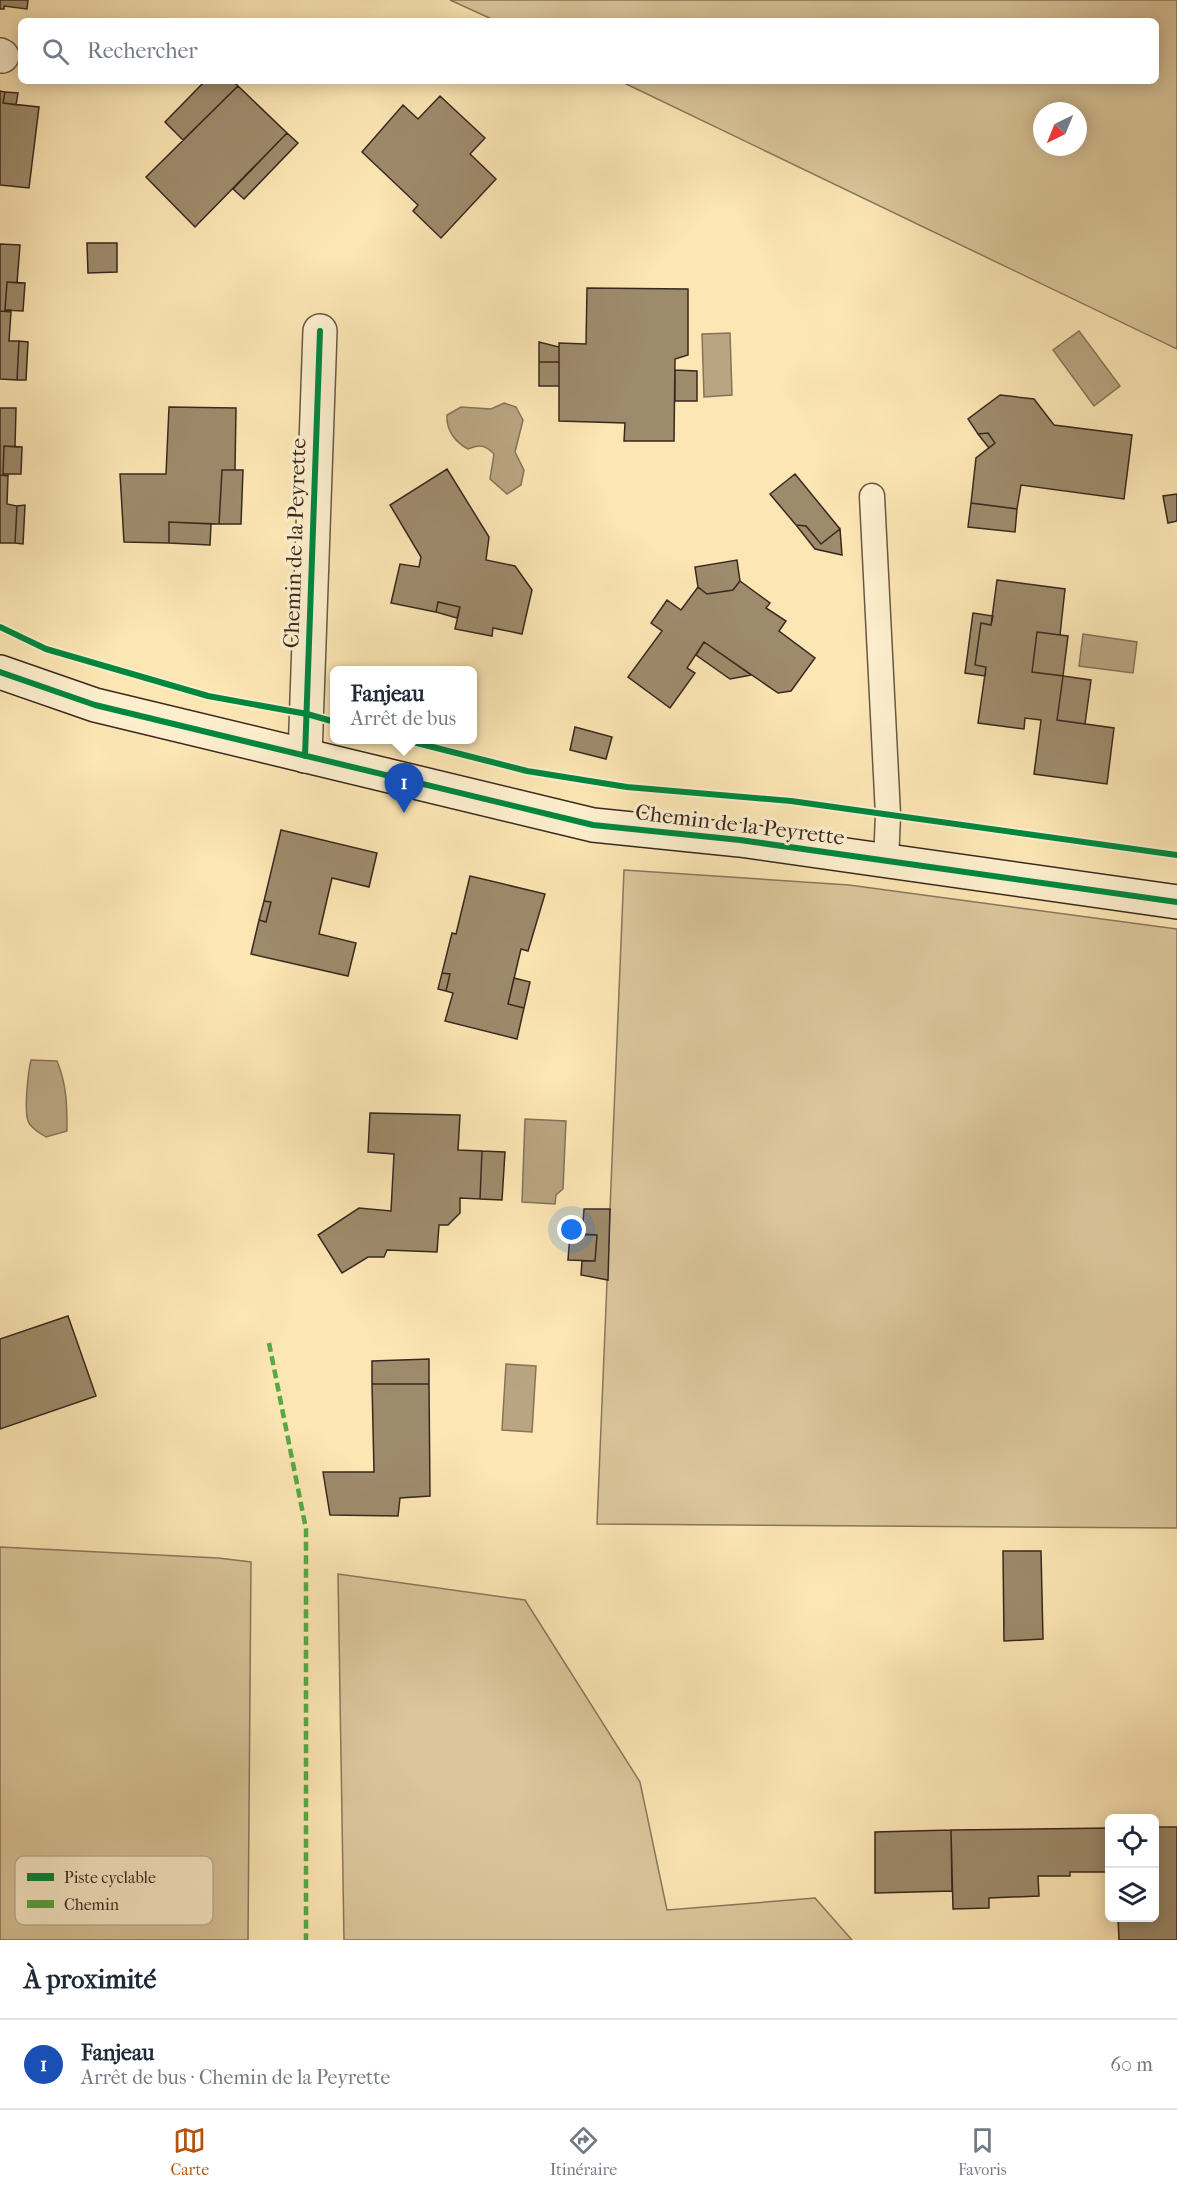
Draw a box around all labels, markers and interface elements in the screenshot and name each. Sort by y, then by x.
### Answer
search box [18,18,1159,84]
icon: search [39,35,72,68]
text: Rechercher [87,38,198,64]
north arrow [1033,102,1087,156]
street label: Chemin de la Peyrette [278,437,312,649]
popup [330,666,477,744]
text: Fanjeau [351,681,424,707]
text: Arrêt de bus [351,707,456,730]
pin: 1 [384,764,424,813]
street label: Chemin de la Peyrette [634,799,846,851]
your location [557,1215,586,1244]
map controls [1105,1814,1159,1922]
button: locate [1105,1814,1159,1868]
legend [15,1856,213,1925]
text: Piste cyclable [64,1868,156,1887]
button: layers [1105,1868,1159,1922]
text: Chemin [64,1895,120,1914]
text: À proximité [24,1964,156,1995]
text: Fanjeau [81,2040,155,2066]
text: 1 [40,2053,47,2076]
text: 60 m [1110,2053,1153,2076]
text: Arrêt de bus · Chemin de la Peyrette [81,2066,390,2089]
tab: Carte [170,2124,209,2179]
tab: Itinéraire [550,2124,617,2179]
tab: Favoris [958,2124,1007,2179]

